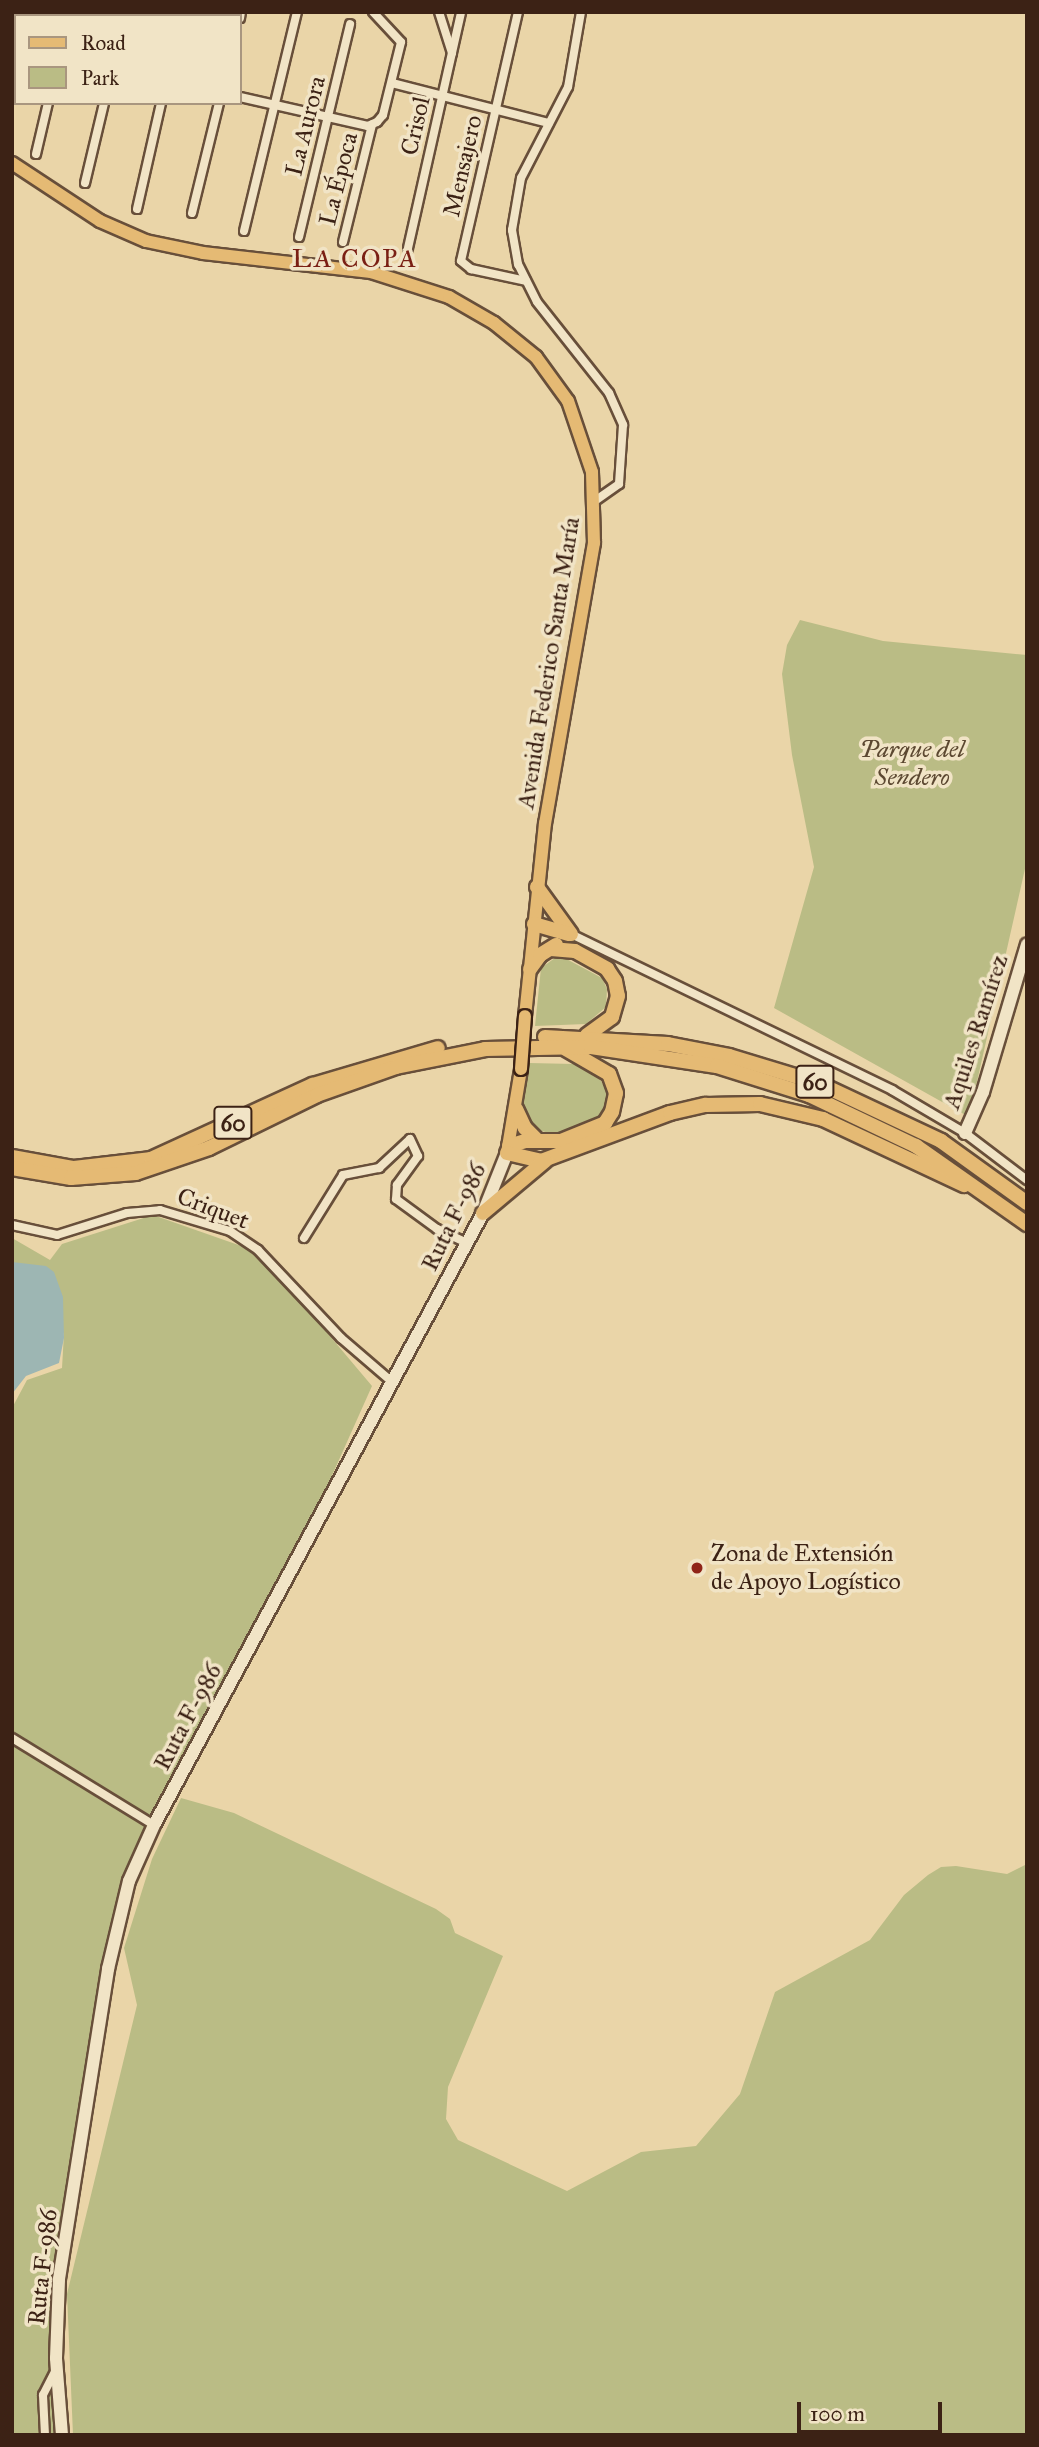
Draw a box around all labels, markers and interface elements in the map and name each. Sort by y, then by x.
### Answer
legend [14,14,242,105]
text: Road [81,30,126,56]
text: Park [81,65,119,91]
street label: La Aurora [280,73,332,179]
street label: Crisol [395,94,437,158]
street label: Mensajero [437,112,489,220]
street label: La Época [314,130,364,228]
district label: LA COPA [293,243,417,275]
street label: Avenida Federico Santa María [512,515,586,811]
park label: Parque del Sendero [860,736,964,792]
street label: Aquiles Ramírez [937,951,1015,1113]
road number: 60 [794,1063,836,1102]
road number: 60 [212,1104,254,1142]
street label: Ruta F-986 [415,1158,493,1276]
street label: Criquet [173,1182,253,1236]
place label: Zona de Extensión de Apoyo Logístico [711,1540,901,1596]
marker: Zona de Extensión de Apoyo Logístico [689,1560,705,1576]
street label: Ruta F-986 [148,1659,228,1775]
street label: Ruta F-986 [23,2207,63,2327]
scale bar [801,2388,946,2432]
text: 100 m [810,2401,865,2427]

